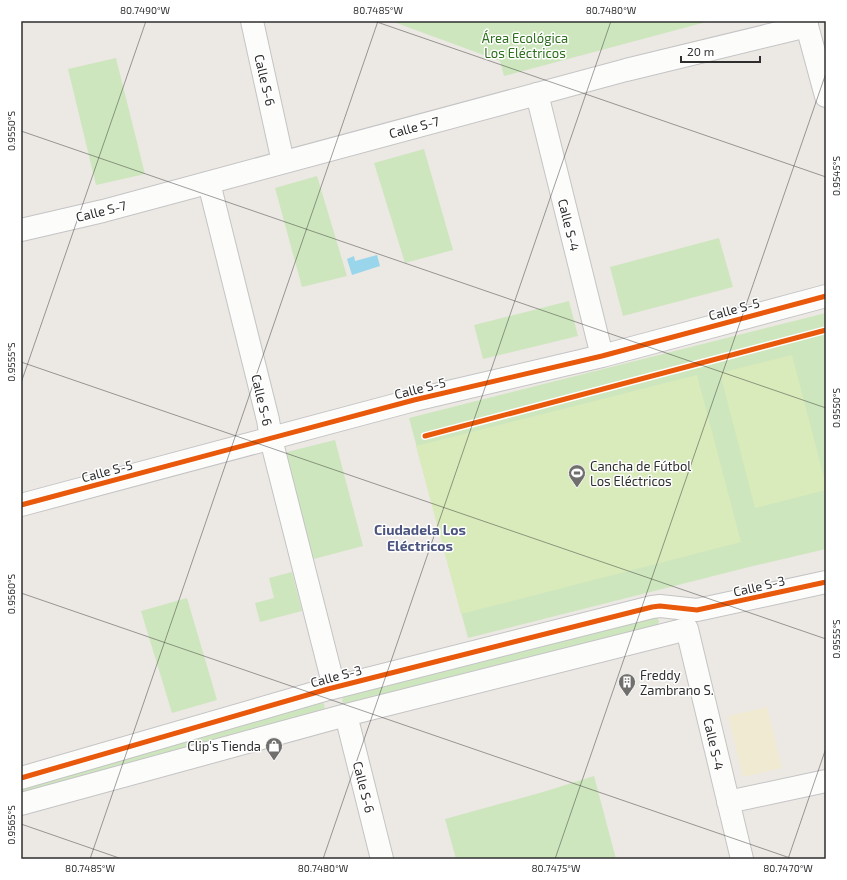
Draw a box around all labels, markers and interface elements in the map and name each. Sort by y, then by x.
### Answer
text: 80.7490°W [120,4,171,16]
text: 80.7485°W [353,4,403,16]
text: 80.7480°W [586,4,637,16]
park label: Área Ecológica Los Eléctricos [482,29,568,61]
scale bar [681,38,760,64]
text: 20 m [687,44,714,58]
street label: Calle S-6 [251,53,279,107]
text: 0.9550°S [5,111,17,151]
street label: Calle S-7 [387,113,441,141]
text: 0.9545°S [830,156,842,196]
street label: Calle S-7 [74,197,128,225]
street label: Calle S-4 [555,197,583,253]
street label: Calle S-5 [707,295,761,323]
text: 0.9555°S [5,342,17,382]
street label: Calle S-6 [248,373,276,427]
street label: Calle S-5 [393,374,447,402]
text: 0.9550°S [830,388,842,428]
street label: Calle S-5 [80,457,134,485]
place label: Cancha de Fútbol Los Eléctricos [590,458,691,489]
sports icon: Cancha de Fútbol Los Eléctricos [567,463,587,488]
district label: Ciudadela Los Eléctricos [374,521,466,554]
street label: Calle S-3 [732,572,786,600]
text: 0.9560°S [5,573,17,614]
text: 0.9555°S [830,619,842,659]
street label: Calle S-3 [309,661,363,691]
place label: Freddy Zambrano S. [640,667,714,698]
building icon: Freddy Zambrano S. [617,672,637,697]
street label: Calle S-4 [700,716,728,772]
shop icon: Clip's Tienda [264,736,284,761]
place label: Clip's Tienda [187,738,261,754]
street label: Calle S-6 [350,759,378,815]
text: 0.9565°S [5,805,17,845]
text: 80.7485°W [65,862,115,874]
text: 80.7480°W [298,862,349,874]
text: 80.7475°W [532,862,581,874]
text: 80.7470°W [763,862,813,874]

